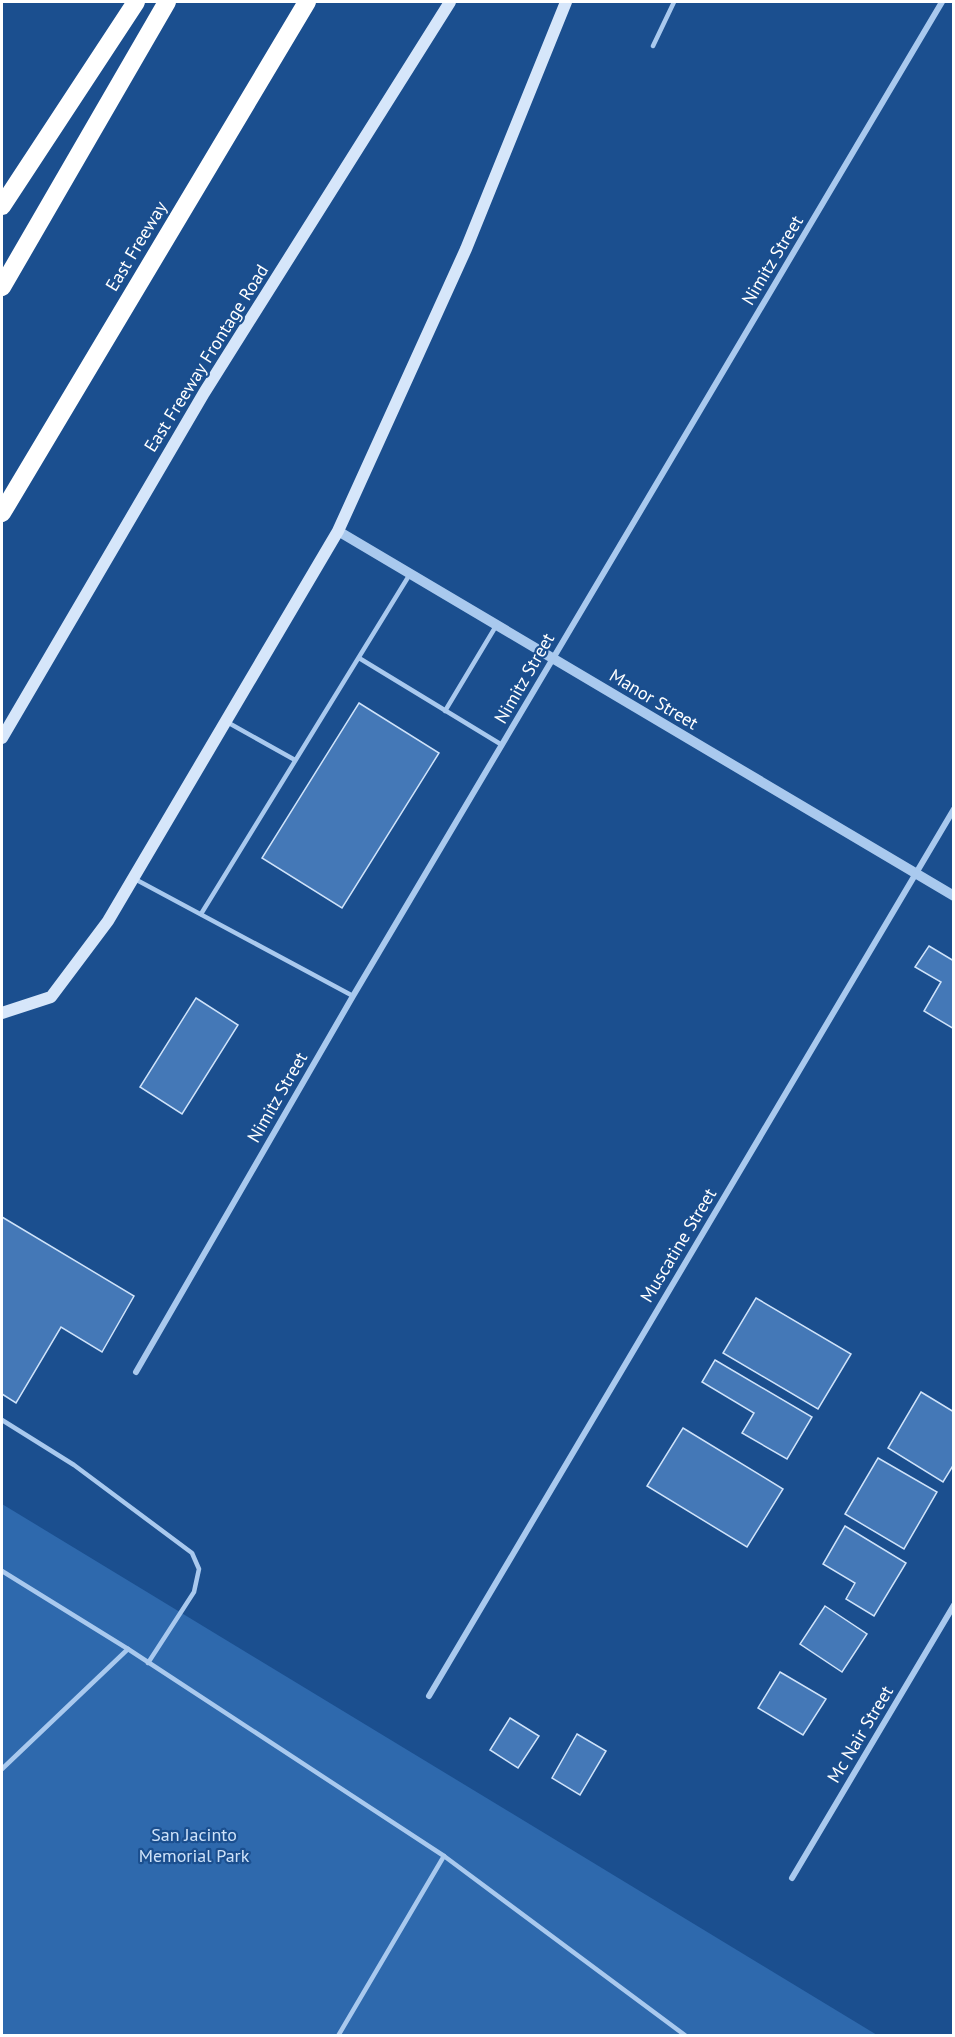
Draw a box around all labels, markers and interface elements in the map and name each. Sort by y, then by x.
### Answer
street label: East Freeway [100,196,172,295]
street label: Nimitz Street [736,211,808,309]
street label: East Freeway Frontage Road [139,260,273,456]
street label: Nimitz Street [489,629,559,727]
street label: Manor Street [605,664,703,734]
street label: Nimitz Street [242,1048,312,1146]
street label: Muscatine Street [635,1184,721,1306]
street label: Mc Nair Street [822,1681,898,1787]
park label: San Jacinto Memorial Park [139,1823,250,1867]

